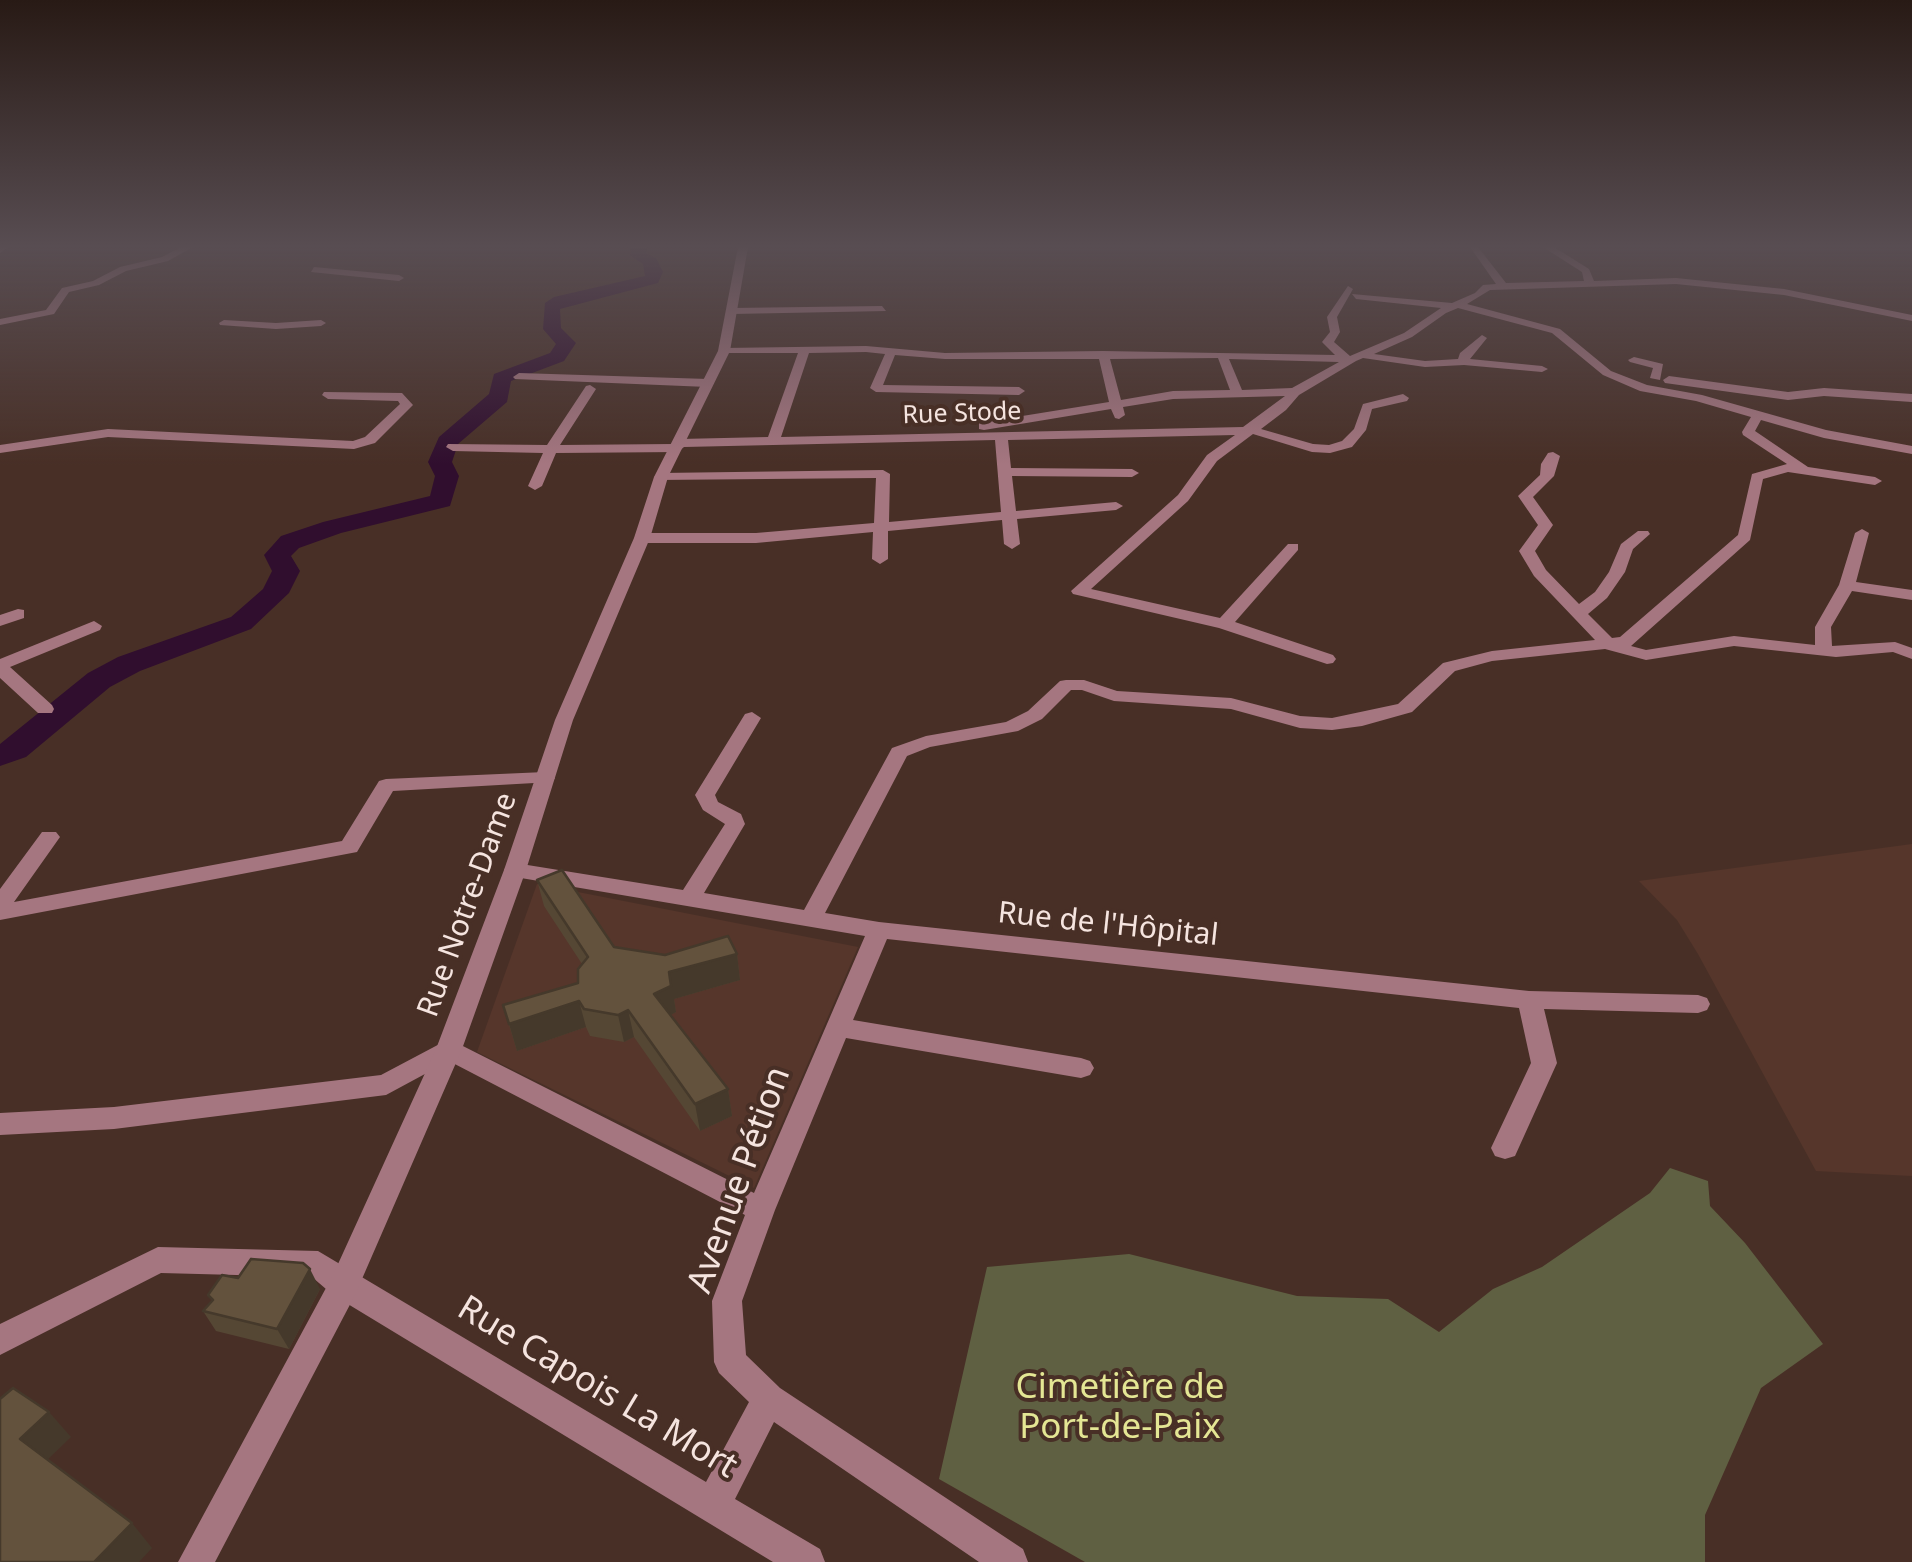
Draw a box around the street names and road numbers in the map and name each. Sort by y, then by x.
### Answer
street label: Rue Stode [902,397,1022,431]
street label: Rue Notre-Dame [411,788,525,1022]
street label: Rue de l'Hôpital [996,896,1220,954]
street label: Avenue Pétion [680,1061,800,1299]
street label: Rue Capois La Mort [450,1288,744,1488]

